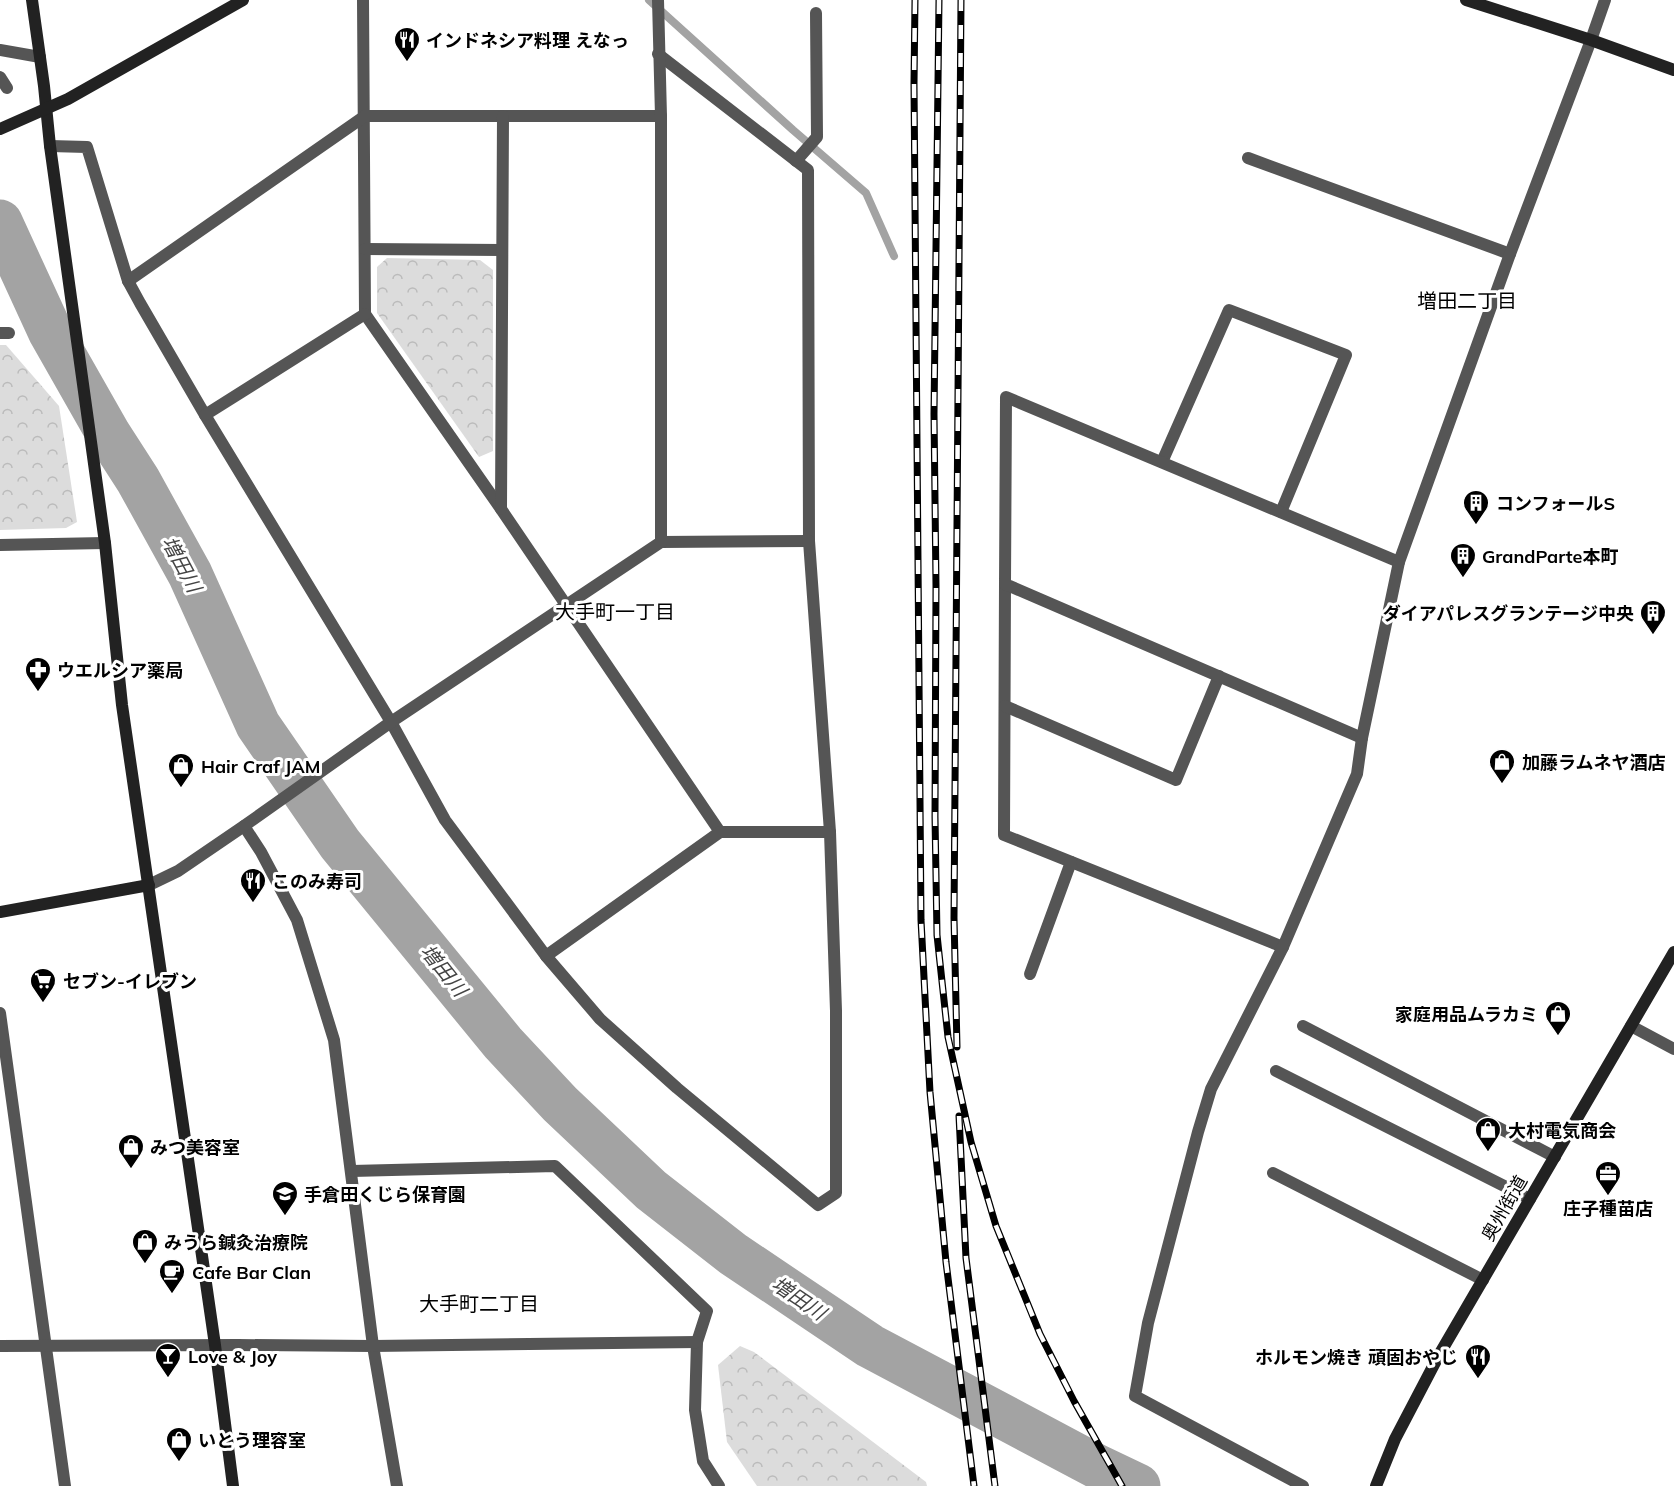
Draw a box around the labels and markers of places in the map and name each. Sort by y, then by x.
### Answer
restaurant icon: インドネシア料理 えなっ [392,25,422,63]
place label: インドネシア料理 えなっ [426,29,629,52]
building icon: コンフォールS [1461,488,1491,526]
place label: コンフォールS [1496,492,1615,515]
building icon: GrandParte本町 [1448,541,1478,579]
place label: GrandParte本町 [1482,545,1618,568]
building icon: ダイアパレスグランテージ中央 [1638,598,1668,636]
place label: ダイアパレスグランテージ中央 [1383,602,1634,625]
pharmacy icon: ウエルシア薬局 [23,655,53,693]
place label: ウエルシア薬局 [57,659,183,682]
shop icon: 加藤ラムネヤ酒店 [1487,747,1517,785]
shop icon: Hair Craf JAM [166,751,196,789]
place label: 加藤ラムネヤ酒店 [1522,751,1665,774]
place label: Hair Craf JAM [201,755,321,778]
restaurant icon: このみ寿司 [238,866,268,904]
place label: このみ寿司 [272,870,362,893]
supermarket icon: セブン-イレブン [28,966,58,1004]
place label: セブン-イレブン [63,970,197,993]
shop icon: 家庭用品ムラカミ [1543,999,1573,1037]
place label: 家庭用品ムラカミ [1395,1003,1538,1026]
shop icon: 大村電気商会 [1473,1115,1503,1153]
place label: 大村電気商会 [1508,1119,1616,1142]
shop icon: みつ美容室 [116,1132,146,1170]
place label: みつ美容室 [150,1136,240,1159]
office icon: 庄子種苗店 [1593,1159,1623,1197]
school or university icon: 手倉田くじら保育園 [270,1179,300,1217]
place label: 手倉田くじら保育園 [304,1183,466,1206]
place label: 庄子種苗店 [1563,1197,1653,1220]
shop icon: みうら鍼灸治療院 [130,1227,160,1265]
place label: みうら鍼灸治療院 [164,1231,308,1254]
cafe icon: Cafe Bar Clan [157,1257,187,1295]
place label: Cafe Bar Clan [192,1261,311,1284]
bar icon: Love & Joy [153,1341,183,1379]
restaurant icon: ホルモン焼き 頑固おやじ [1463,1342,1493,1380]
place label: Love & Joy [188,1345,277,1368]
place label: ホルモン焼き 頑固おやじ [1255,1346,1458,1369]
shop icon: いとう理容室 [164,1425,194,1463]
place label: いとう理容室 [198,1429,306,1452]

